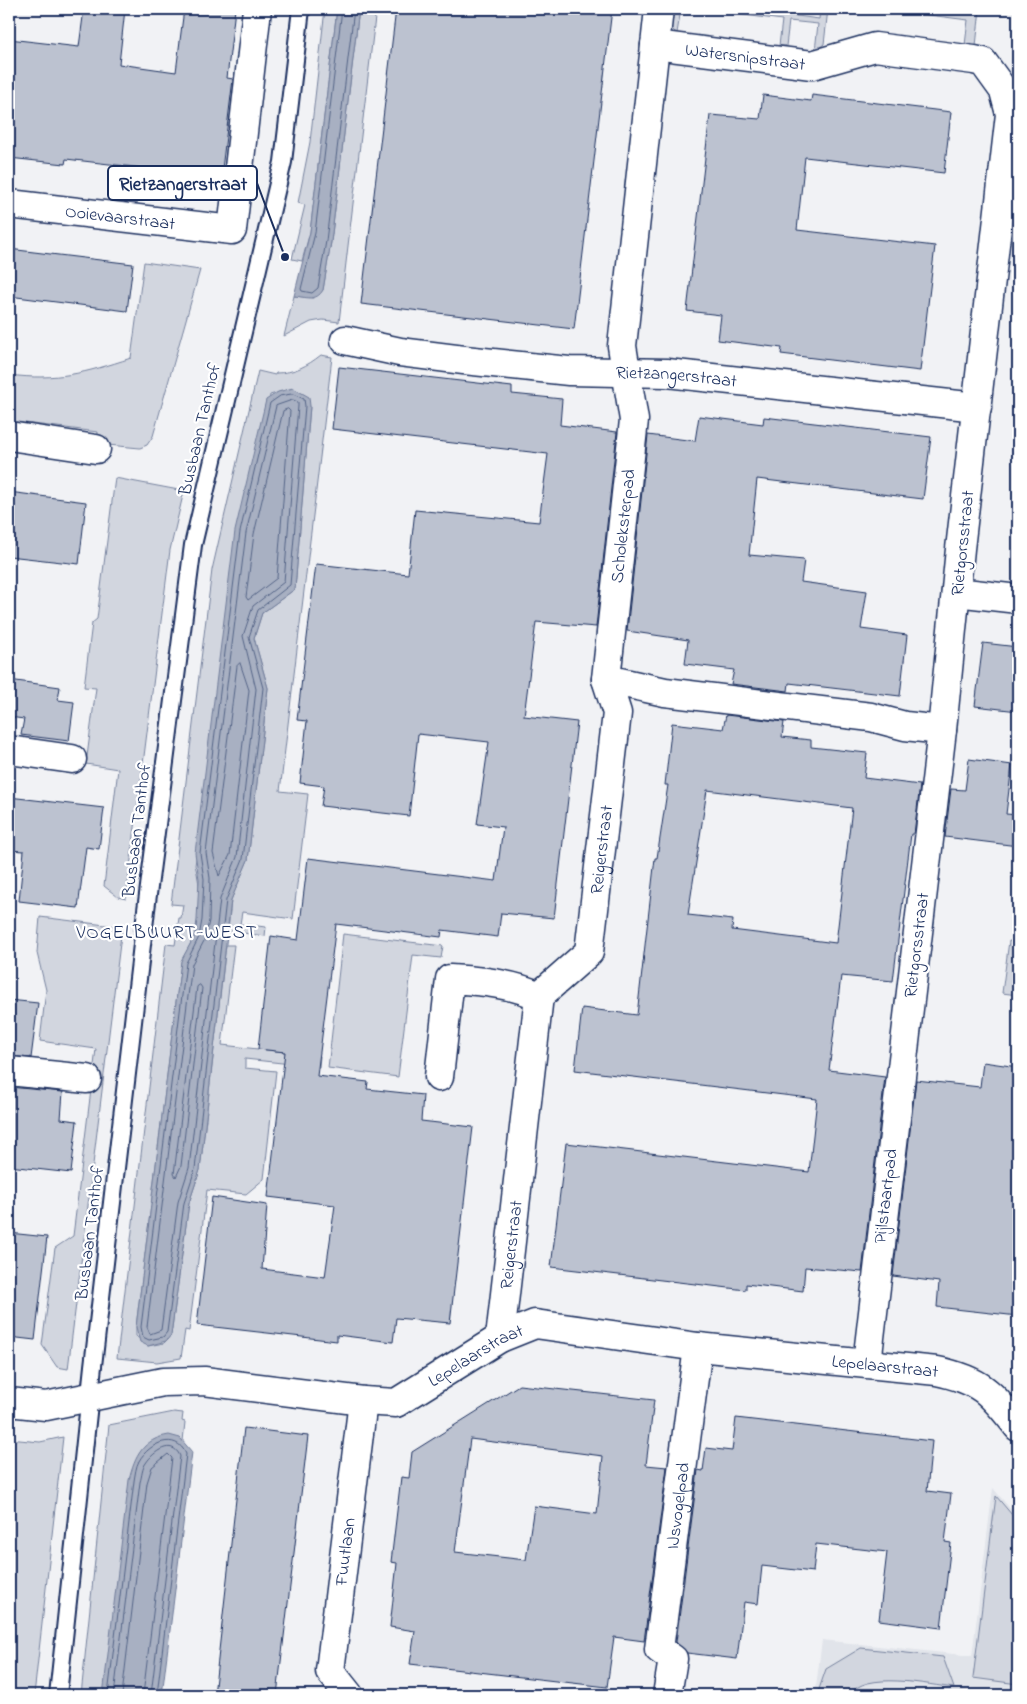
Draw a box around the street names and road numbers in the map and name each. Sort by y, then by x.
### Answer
street label: Watersnipstraat [683,38,807,79]
street label: Ooievaarstraat [63,200,177,238]
street label: Busbaan Tanthof [173,360,229,499]
street label: Rietzangerstraat [615,361,738,396]
street label: Scholeksterpad [605,468,644,584]
street label: Rietgorsstraat [946,489,983,597]
street label: Busbaan Tanthof [117,761,159,900]
street label: Reigerstraat [585,804,621,896]
street label: Rietgorsstraat [899,891,938,999]
street label: Pijlstaartpad [868,1147,906,1245]
street label: Busbaan Tanthof [70,1164,112,1303]
street label: Reigerstraat [495,1199,531,1291]
street label: Lepelaarstraat [424,1319,528,1395]
street label: Lepelaarstraat [830,1349,939,1386]
street label: IJsvogelpad [661,1461,698,1551]
street label: Fuutlaan [329,1516,364,1588]

